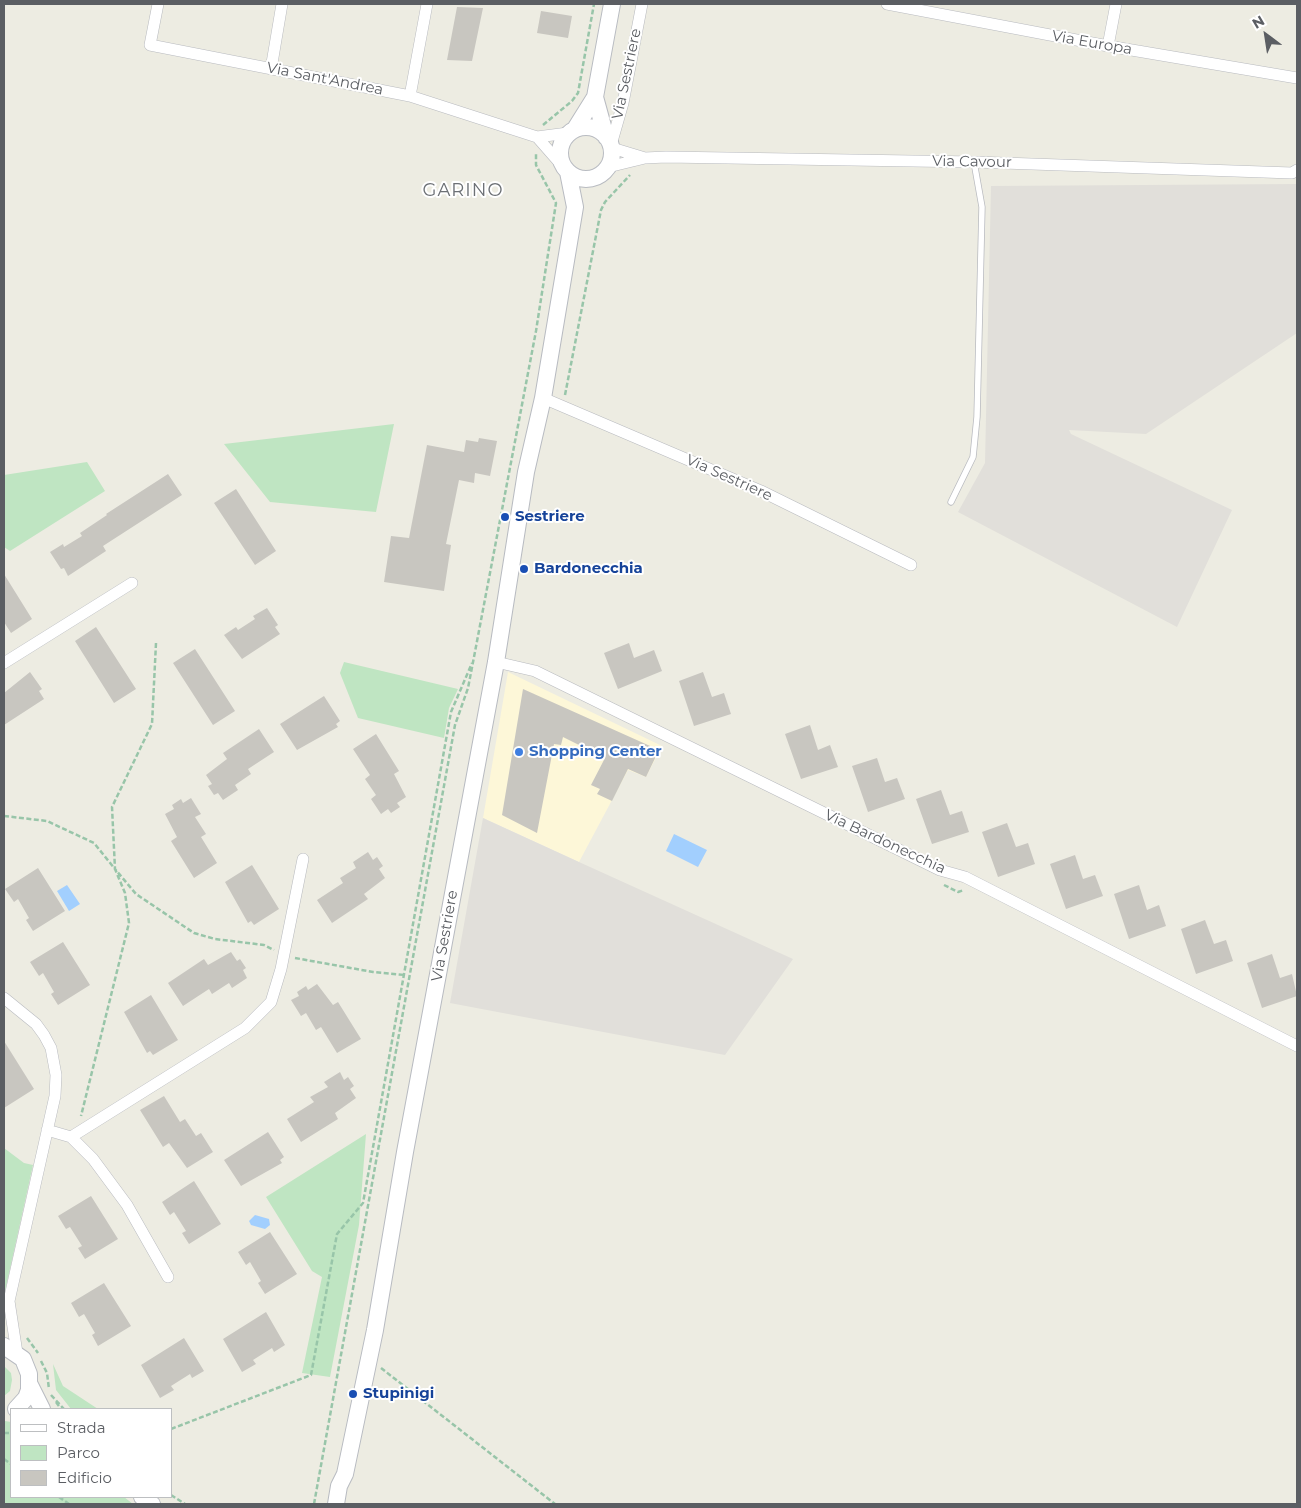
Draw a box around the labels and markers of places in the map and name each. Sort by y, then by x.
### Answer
place label: Sestriere [515,508,585,526]
marker: Sestriere [499,511,511,523]
place label: Bardonecchia [534,560,643,578]
marker: Bardonecchia [518,563,530,575]
place label: Shopping Center [529,743,662,761]
marker: Shopping Center [513,746,525,758]
place label: Stupinigi [363,1385,434,1403]
marker: Stupinigi [347,1388,359,1400]

